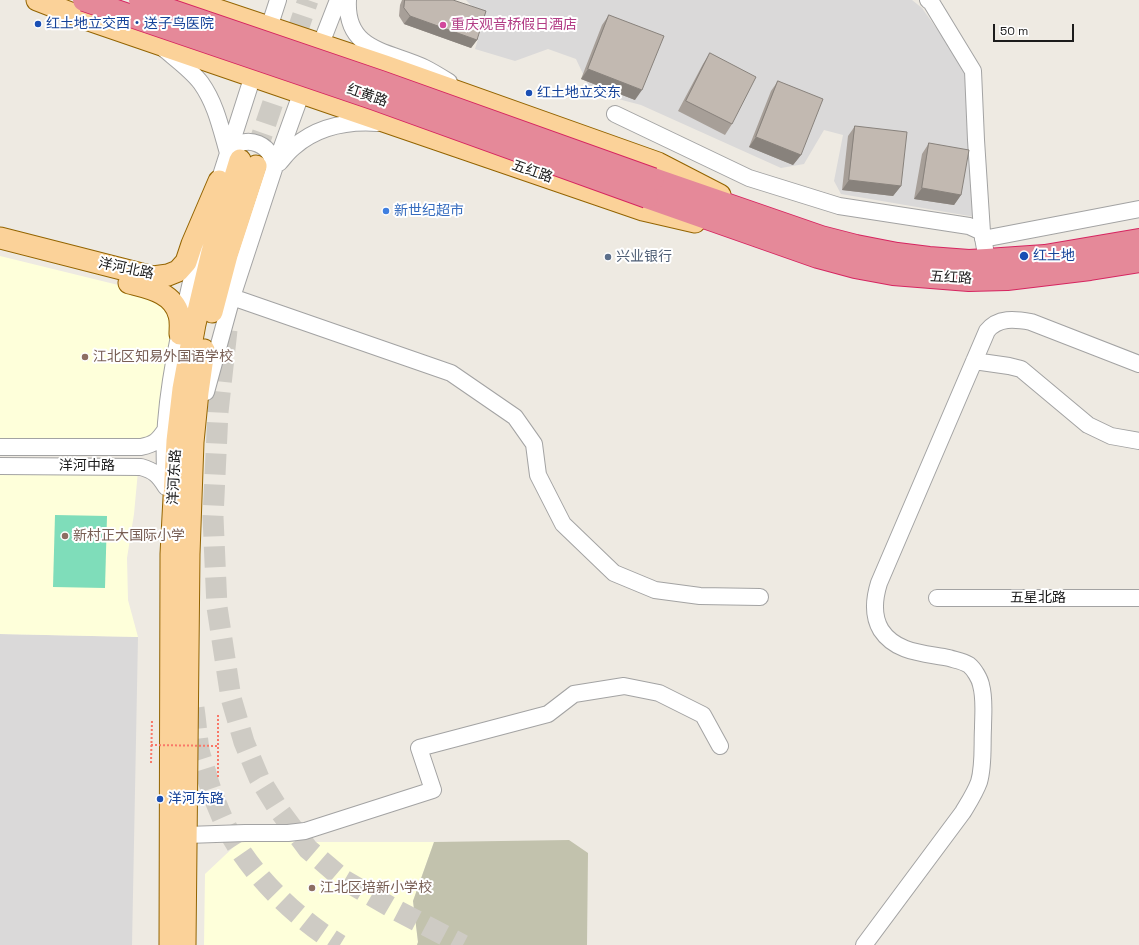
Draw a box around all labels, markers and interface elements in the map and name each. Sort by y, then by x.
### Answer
place label: 红土地立交西‧送子鸟医院 [46,16,214,32]
scale bar [995,16,1076,42]
place label: 重庆观音桥假日酒店 [451,17,577,33]
marker: 红土地立交西‧送子鸟医院 [33,19,43,29]
marker: 重庆观音桥假日酒店 [438,20,448,30]
text: 50 m [1000,23,1028,39]
street label: 红黄路 [344,81,390,111]
place label: 红土地立交东 [537,85,621,101]
marker: 红土地立交东 [524,88,534,98]
street label: 五红路 [509,157,555,187]
place label: 新世纪超市 [394,203,464,219]
marker: 新世纪超市 [381,206,391,216]
place label: 红土地 [1033,248,1075,264]
place label: 兴业银行 [616,249,672,265]
marker: 红土地 [1018,250,1030,262]
marker: 兴业银行 [603,252,613,262]
street label: 洋河北路 [97,255,155,283]
street label: 五红路 [930,269,972,287]
place label: 江北区知易外国语学校 [93,349,233,365]
marker: 江北区知易外国语学校 [80,352,90,362]
street label: 洋河东路 [165,449,185,505]
street label: 洋河中路 [59,458,115,474]
place label: 新村正大国际小学 [73,528,185,544]
marker: 新村正大国际小学 [60,531,70,541]
street label: 五星北路 [1010,590,1066,606]
place label: 洋河东路 [168,791,224,807]
marker: 洋河东路 [155,794,165,804]
place label: 江北区培新小学校 [320,880,432,896]
marker: 江北区培新小学校 [307,883,317,893]

